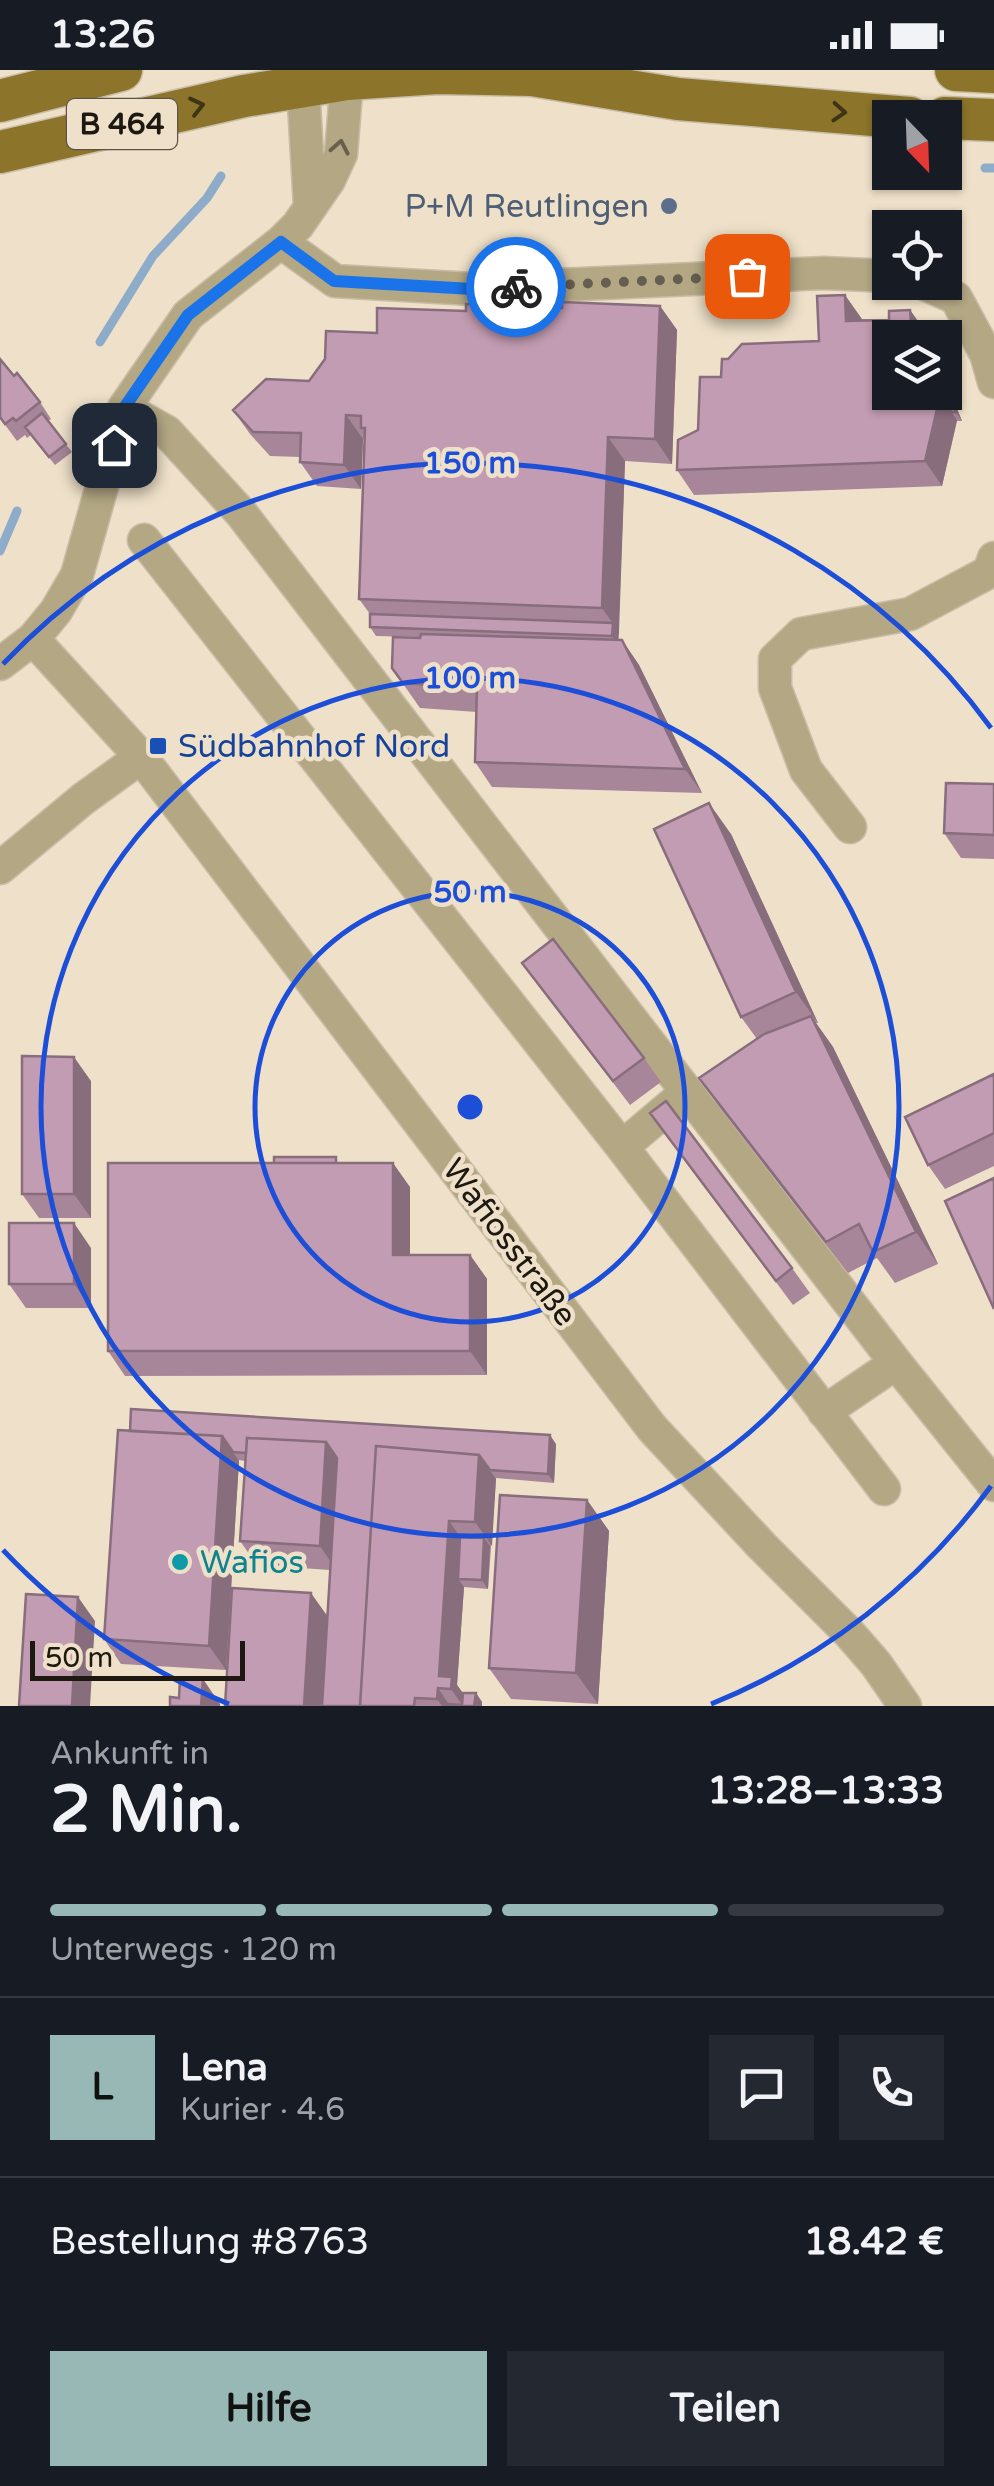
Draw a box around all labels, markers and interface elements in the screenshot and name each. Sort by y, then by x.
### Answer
text: 13:26 [50,12,155,58]
one-way arrow [188,97,205,118]
road number: B 464 [67,99,177,149]
north arrow [872,100,962,190]
map controls [872,100,962,410]
one-way arrow [832,101,848,122]
one-way arrow [329,139,350,156]
place label: P+M Reutlingen [404,188,649,226]
marker: P+M Reutlingen [658,195,680,217]
button: locate [872,210,962,300]
pin [705,234,790,319]
courier [466,237,566,337]
icon: bag [720,249,775,304]
icon: bike [489,260,544,315]
button: layers [872,320,962,410]
pin [72,403,157,488]
icon: home [87,418,142,473]
text: 150 m [424,445,516,482]
text: 100 m [424,660,516,697]
place label: Südbahnhof Nord [178,728,450,766]
marker: Südbahnhof Nord [147,735,169,757]
text: 50 m [433,874,507,911]
centre of rings [452,1089,488,1125]
street label: Wafiosstraße [434,1152,584,1334]
place label: Wafios [200,1544,304,1582]
marker: Wafios [169,1551,191,1573]
scale bar [30,1636,245,1680]
text: 50 m [45,1641,113,1675]
text: Ankunft in [50,1735,209,1773]
text: 13:28–13:33 [707,1768,944,1814]
text: 2 Min. [50,1771,243,1850]
text: Unterwegs · 120 m [50,1931,337,1969]
button: chat [709,2035,814,2140]
button: phone [839,2035,944,2140]
text: Lena [180,2045,268,2091]
text: L [92,2064,113,2110]
text: Kurier · 4.6 [180,2091,345,2129]
text: Bestellung #8763 [50,2219,369,2265]
text: 18.42 € [804,2219,944,2265]
button: Hilfe [50,2351,487,2466]
button: Teilen [507,2351,944,2466]

